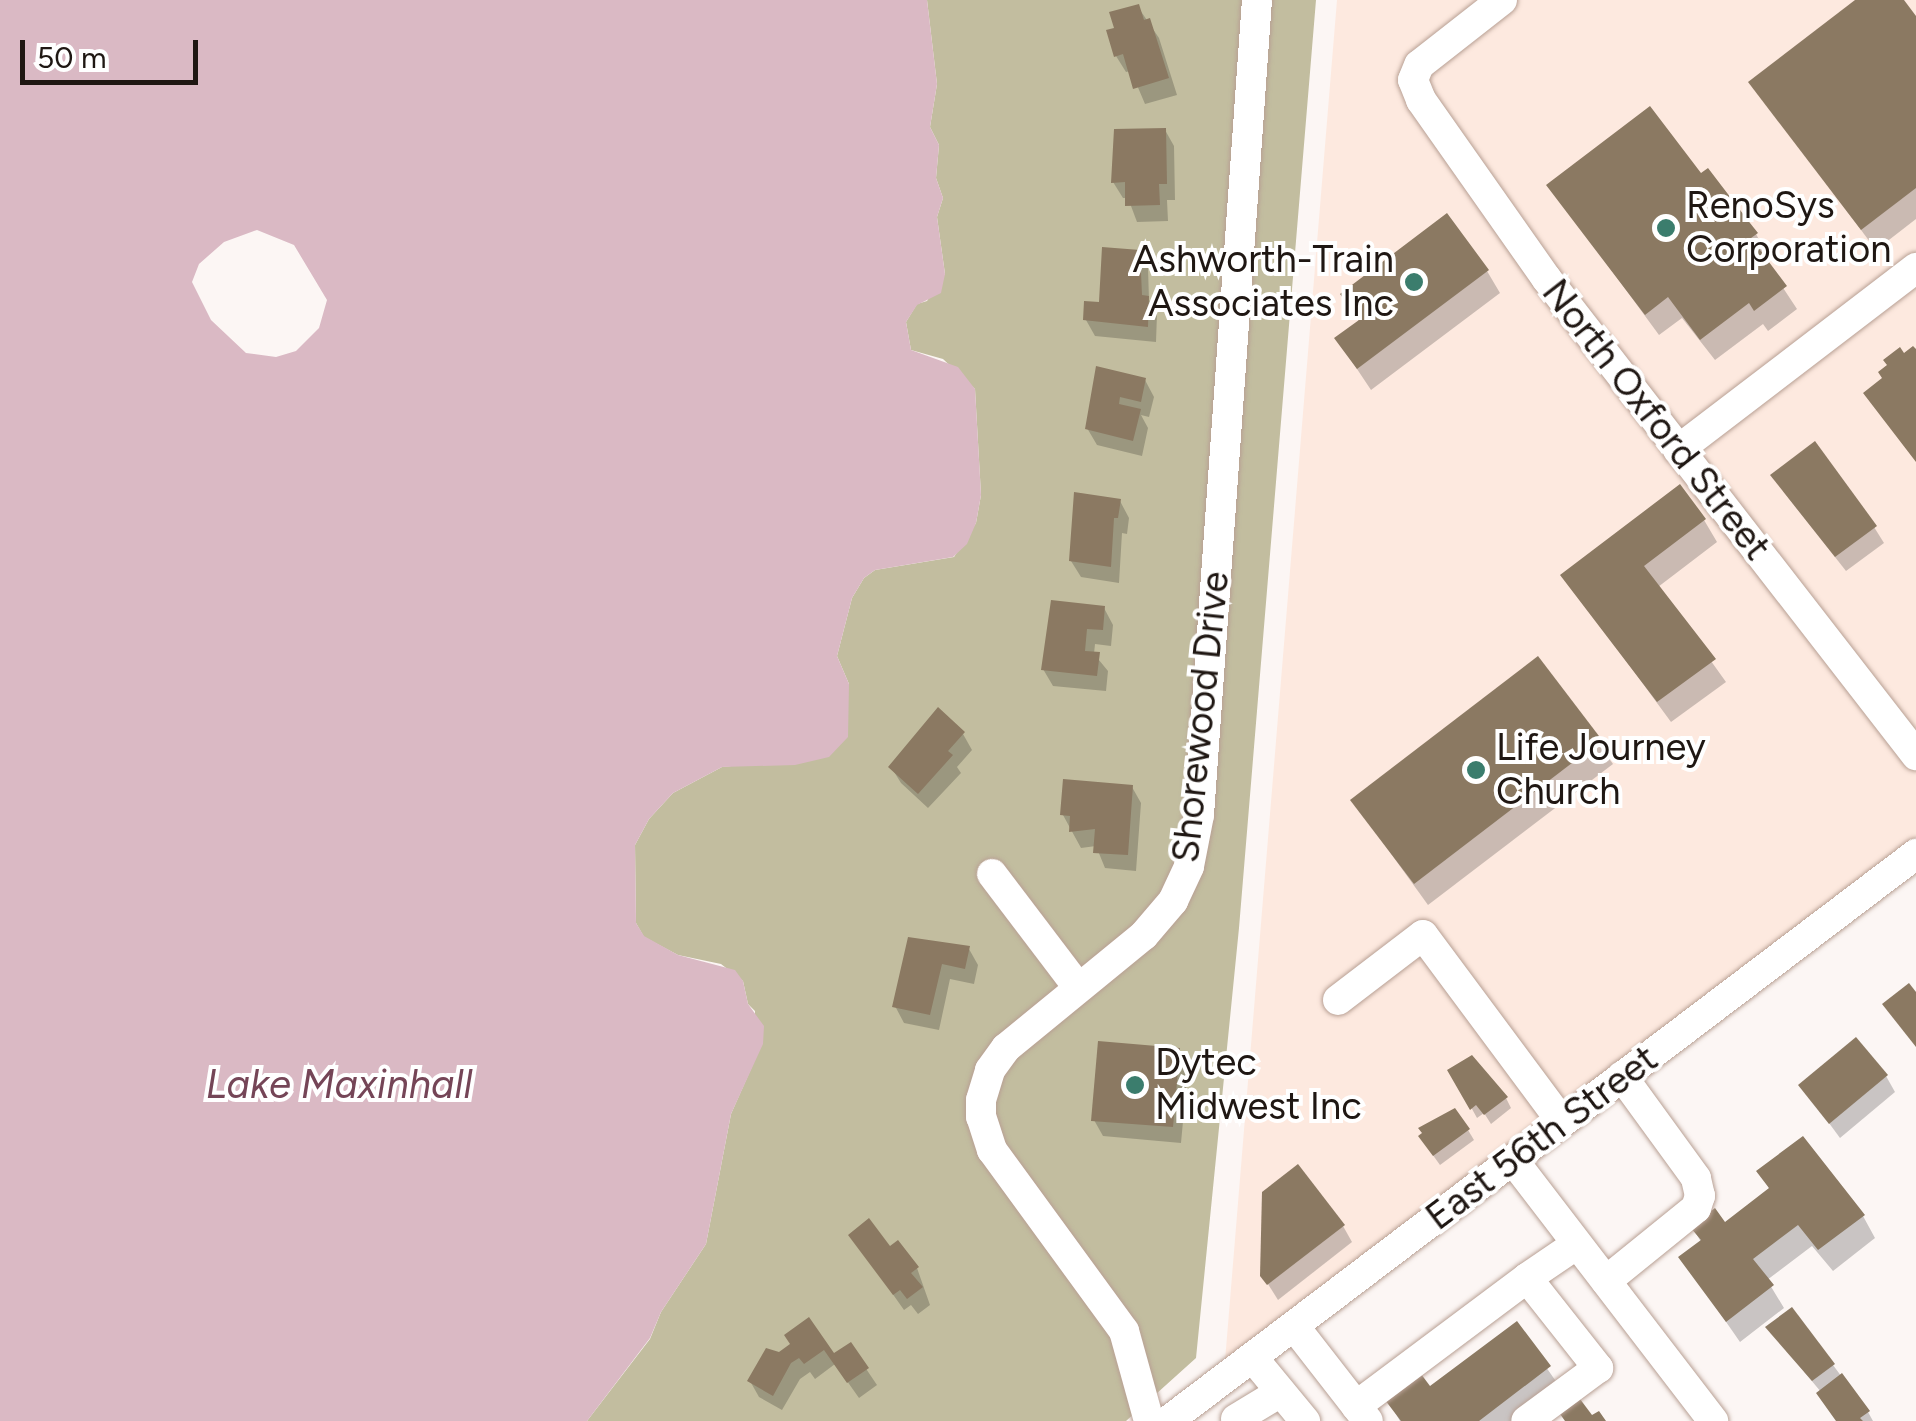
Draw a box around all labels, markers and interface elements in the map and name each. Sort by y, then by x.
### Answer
scale bar [25,20,202,82]
text: 50 m [37,39,106,76]
place label: RenoSys Corporation [1686,183,1891,272]
marker: RenoSys Corporation [1655,217,1677,239]
place label: Ashworth-Train Associates Inc [1133,237,1394,326]
marker: Ashworth-Train Associates Inc [1403,271,1425,293]
street label: North Oxford Street [1532,271,1780,569]
street label: Shorewood Drive [1163,569,1239,865]
place label: Life Journey Church [1496,725,1706,814]
marker: Life Journey Church [1465,759,1487,781]
street label: East 56th Street [1417,1036,1667,1240]
place label: Dytec Midwest Inc [1155,1040,1362,1130]
water label: Lake Maxinhall [206,1060,472,1108]
marker: Dytec Midwest Inc [1124,1074,1146,1096]

